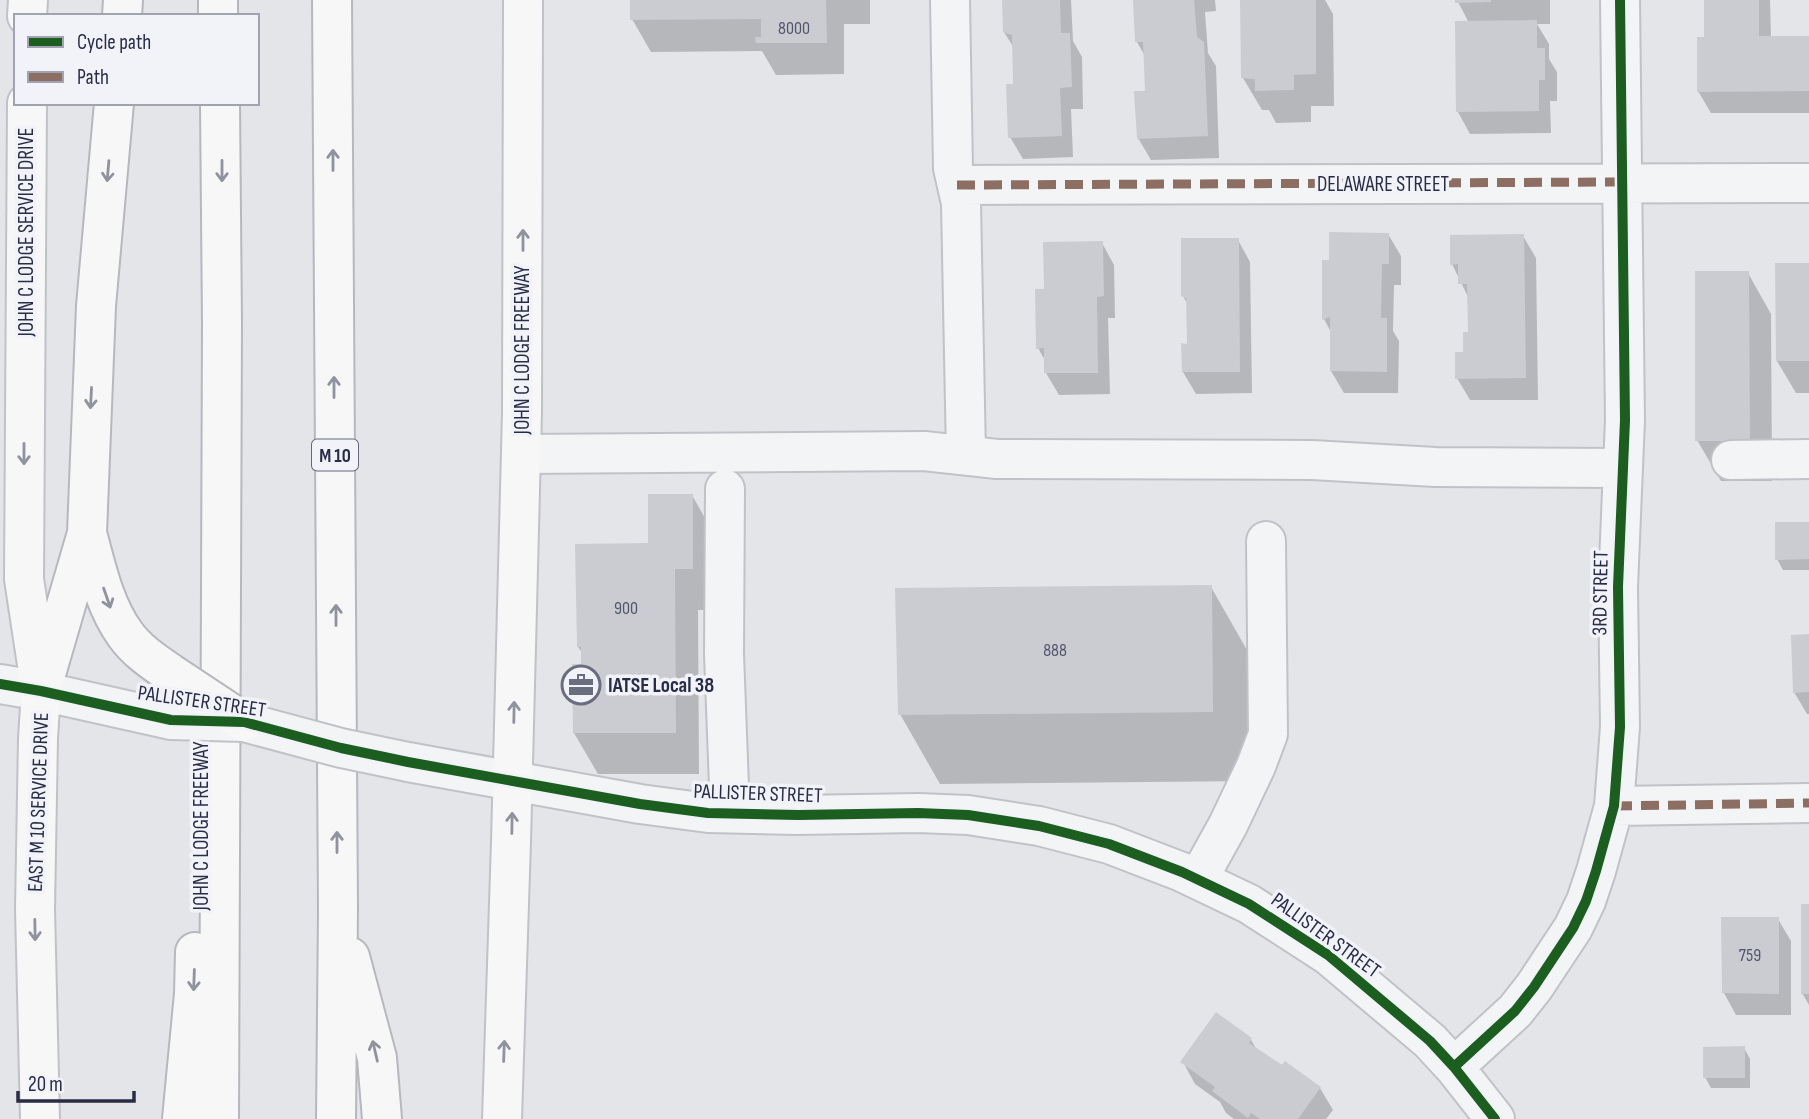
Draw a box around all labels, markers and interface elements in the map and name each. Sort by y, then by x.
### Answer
legend [14,14,259,105]
house number: 8000 [778,18,810,39]
text: Cycle path [77,30,151,55]
text: Path [77,65,109,90]
street label: JOHN C LODGE SERVICE DRIVE [14,128,39,337]
one-way arrow [326,148,340,171]
one-way arrow [101,159,114,182]
one-way arrow [215,160,229,183]
street label: DELAWARE STREET [1317,172,1450,197]
one-way arrow [516,229,530,252]
street label: JOHN C LODGE FREEWAY [510,265,535,435]
one-way arrow [327,376,341,399]
one-way arrow [85,386,98,409]
road number: M 10 [312,440,358,470]
one-way arrow [17,442,31,465]
street label: 3RD STREET [1587,550,1614,636]
one-way arrow [102,586,114,608]
house number: 900 [614,598,638,619]
one-way arrow [329,603,343,626]
house number: 888 [1043,640,1067,661]
office icon: IATSE Local 38 [560,664,602,706]
place label: IATSE Local 38 [608,673,714,698]
street label: PALLISTER STREET [136,680,268,723]
one-way arrow [508,701,521,724]
street label: EAST M 10 SERVICE DRIVE [23,712,54,892]
street label: JOHN C LODGE FREEWAY [189,741,214,911]
street label: PALLISTER STREET [693,779,823,808]
one-way arrow [505,812,519,835]
one-way arrow [330,831,344,854]
street label: PALLISTER STREET [1266,887,1386,984]
one-way arrow [29,919,42,942]
house number: 759 [1739,945,1761,966]
one-way arrow [188,968,201,991]
one-way arrow [368,1040,381,1063]
one-way arrow [498,1040,511,1063]
scale bar [18,1060,133,1104]
text: 20 m [28,1072,63,1097]

